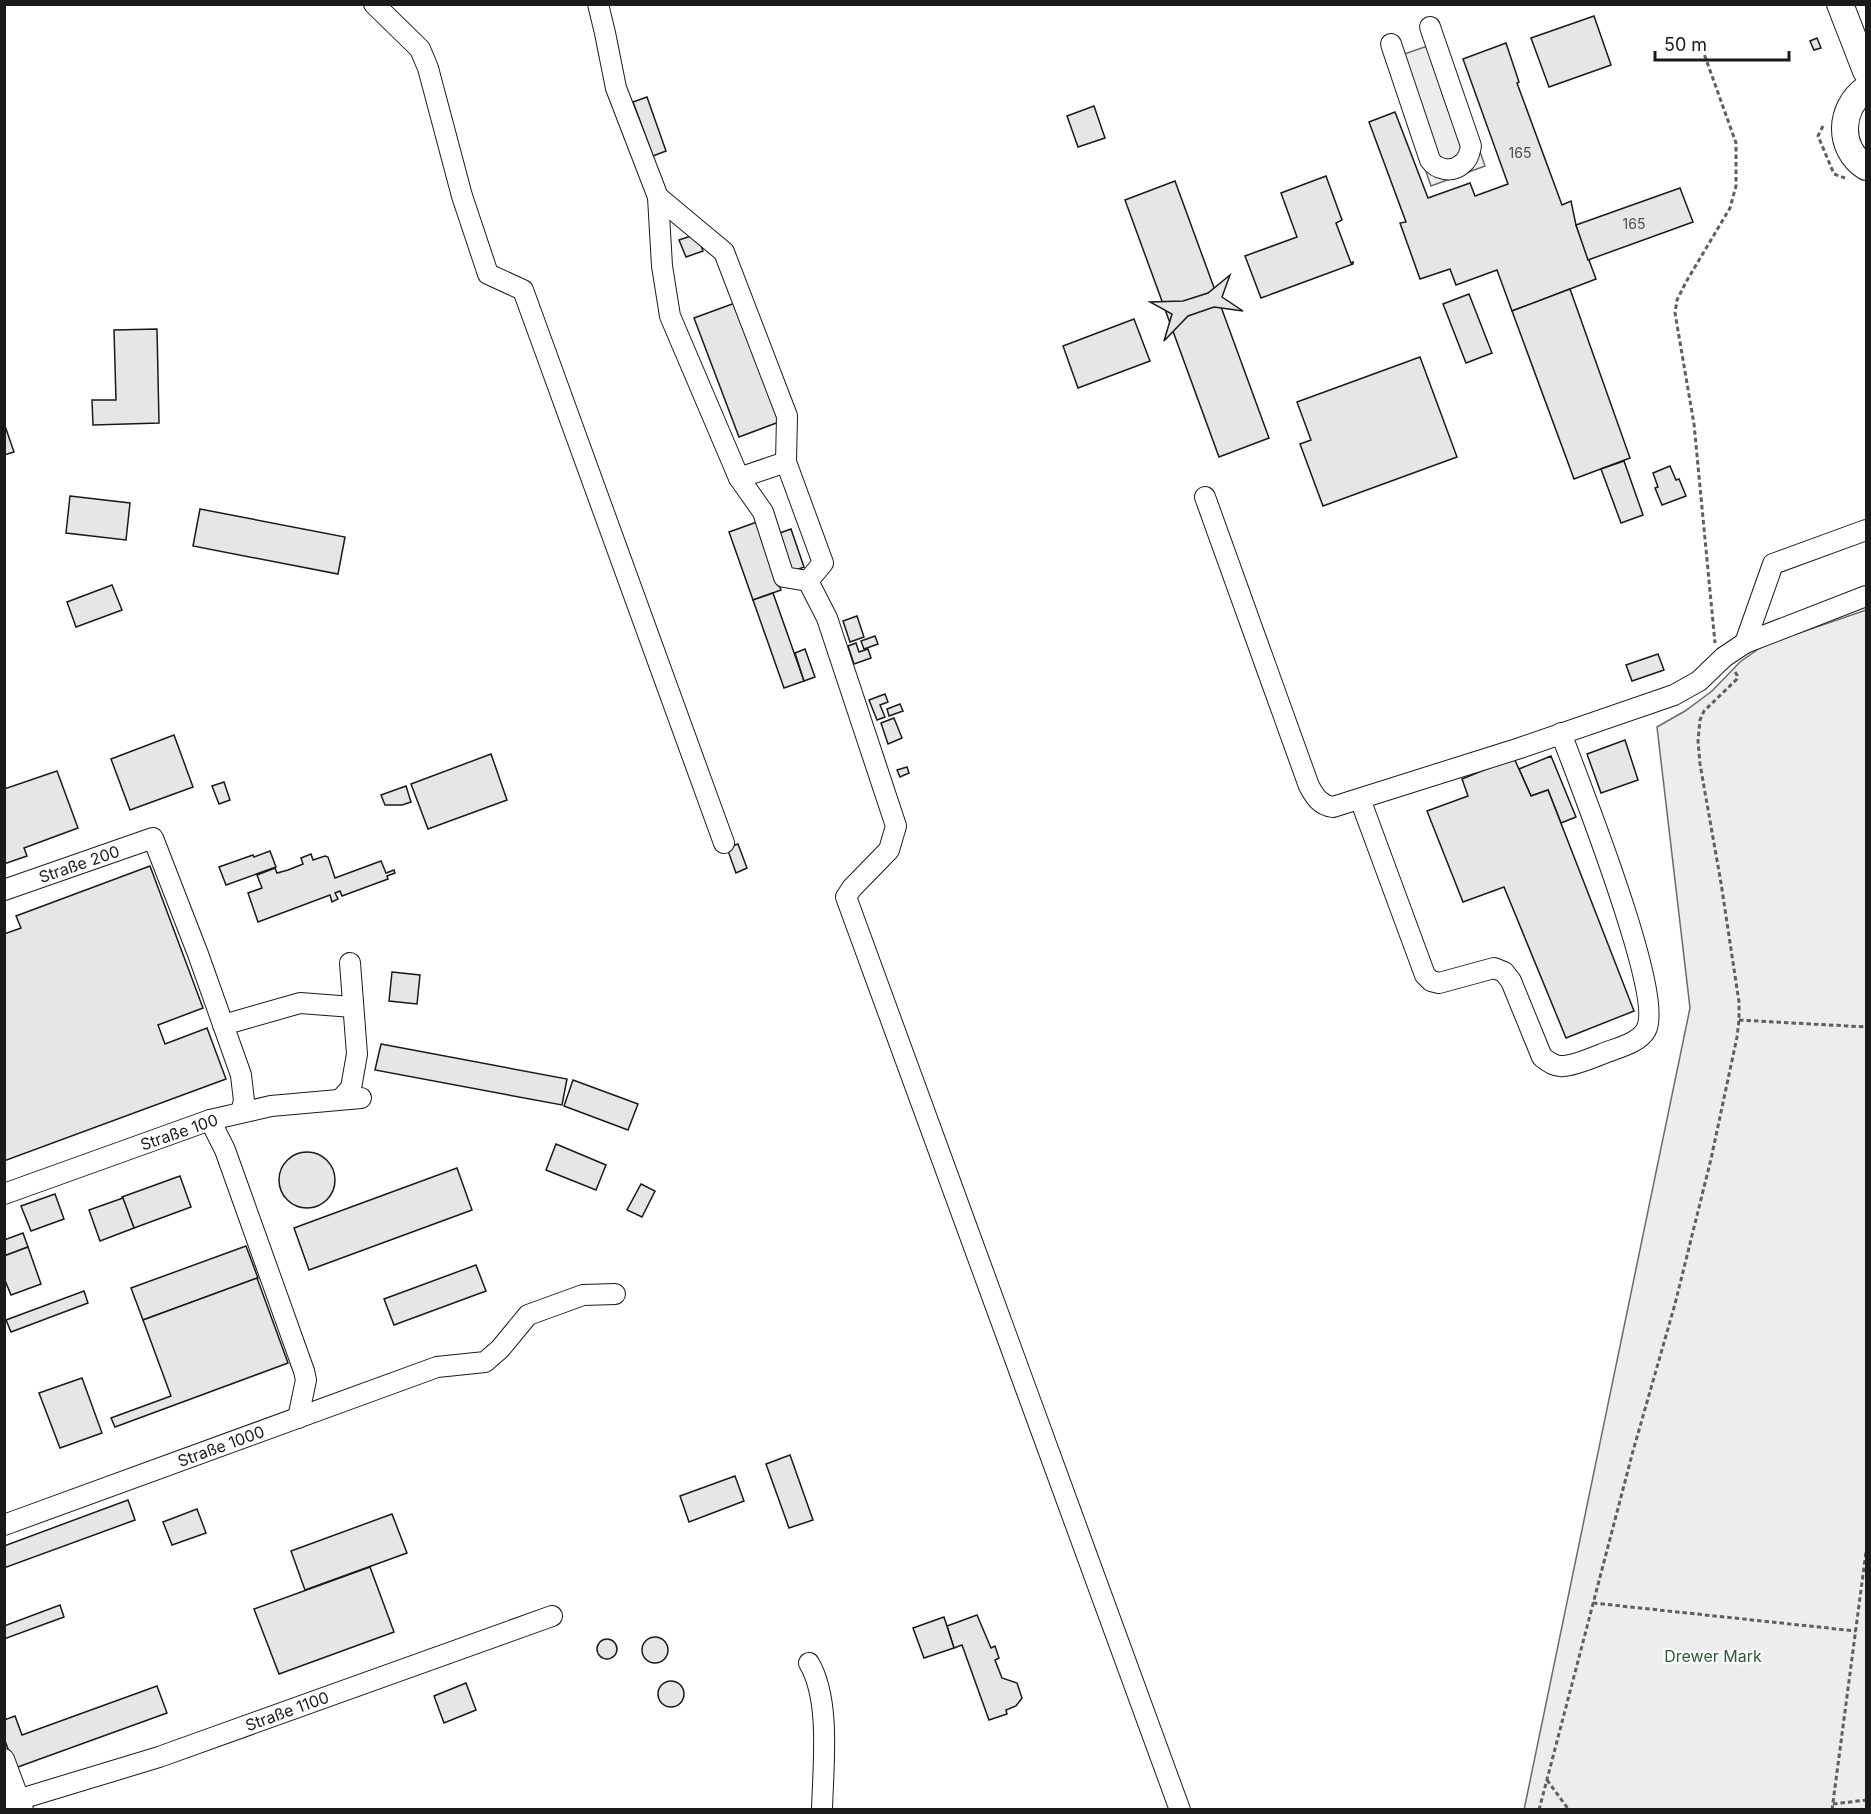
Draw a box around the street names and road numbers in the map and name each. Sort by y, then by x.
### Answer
street label: Straße 200 [36,841,122,887]
street label: Straße 100 [138,1109,220,1155]
street label: Straße 1000 [175,1421,267,1471]
street label: Straße 1100 [243,1687,331,1735]

